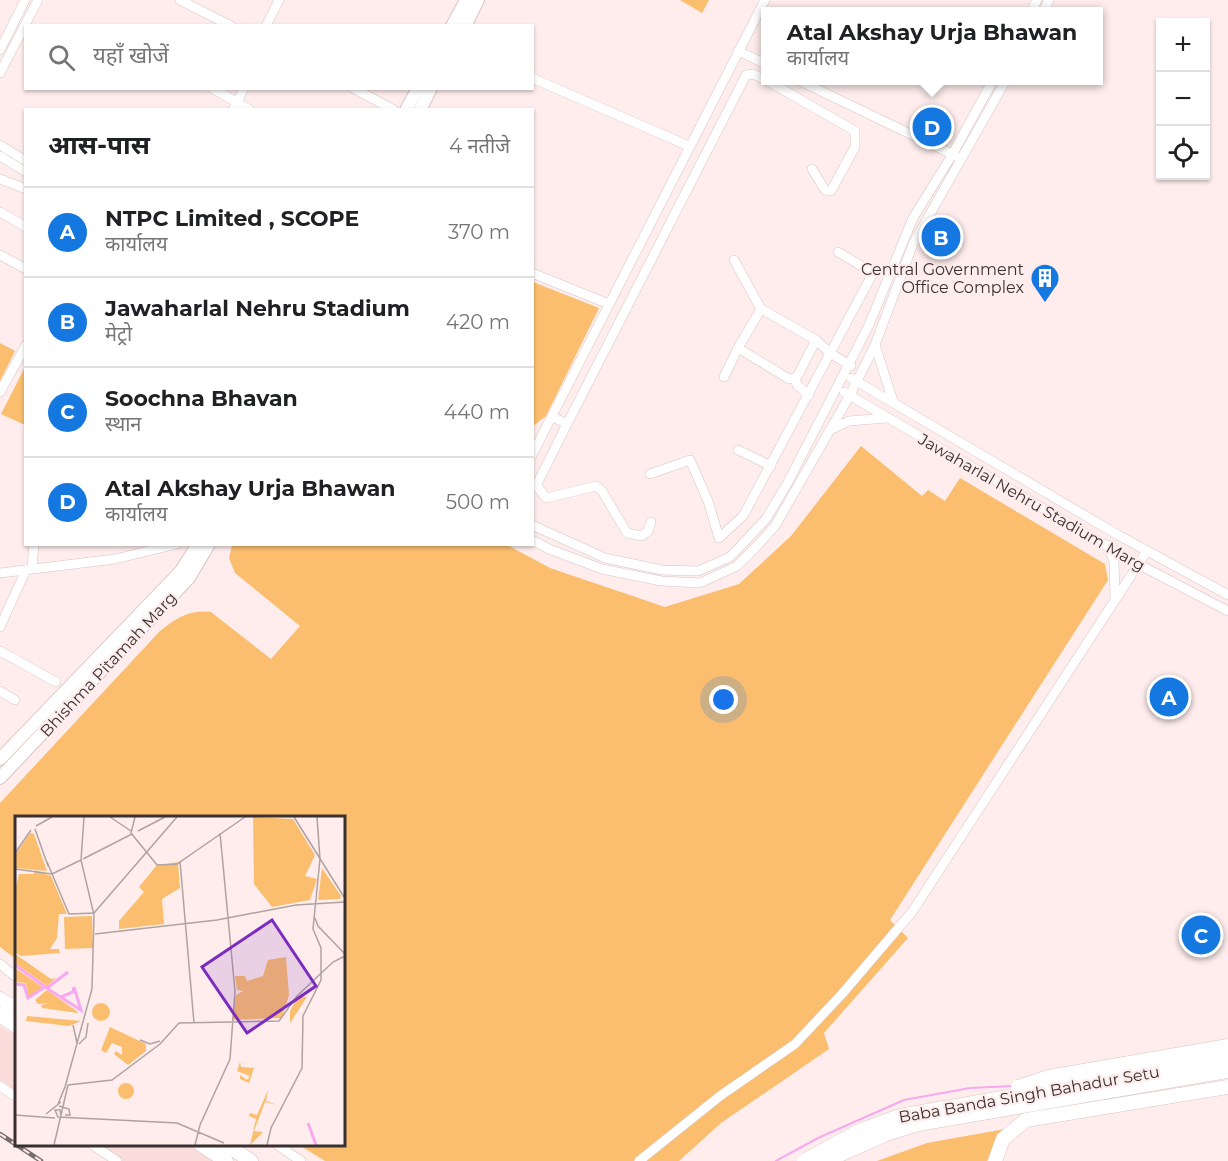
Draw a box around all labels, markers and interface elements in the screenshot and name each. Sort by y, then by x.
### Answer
popup [761,7,1103,85]
map controls [1156,18,1210,180]
button: + [1156,18,1210,72]
text: Atal Akshay Urja Bhawan [787,19,1077,46]
search box [24,24,534,90]
icon: search [45,41,78,74]
text: यहाँ खोजें [93,42,169,69]
text: कार्यालय [787,46,849,70]
button: − [1156,72,1210,126]
pin: D [912,104,952,150]
button: locate [1156,126,1210,180]
text: आस-पास [48,129,150,161]
text: 4 नतीजे [449,134,510,158]
text: NTPC Limited , SCOPE [105,205,359,232]
pin: B [922,214,960,260]
text: A [60,220,75,244]
text: 370 m [448,220,510,244]
text: कार्यालय [105,232,167,256]
place label: Central Government Office Complex [861,260,1024,297]
building icon: Central Government Office Complex [1029,262,1061,304]
text: Jawaharlal Nehru Stadium [105,295,410,322]
text: B [60,310,75,334]
text: 420 m [446,310,510,334]
text: मेट्रो [105,322,132,346]
text: Soochna Bhavan [105,385,298,412]
text: C [60,400,75,424]
text: 440 m [444,400,510,424]
text: स्थान [105,412,141,436]
street label: Jawaharlal Nehru Stadium Marg [914,429,1148,575]
text: Atal Akshay Urja Bhawan [105,475,396,502]
text: D [59,490,76,514]
text: 500 m [446,490,510,514]
text: कार्यालय [105,502,167,526]
street label: Bhishma Pitamah Marg [36,588,180,741]
pin: A [1150,674,1188,720]
your location [709,685,738,714]
inset map [15,816,345,1146]
pin: C [1182,912,1220,958]
street label: Baba Banda Singh Bahadur Setu [897,1062,1161,1127]

